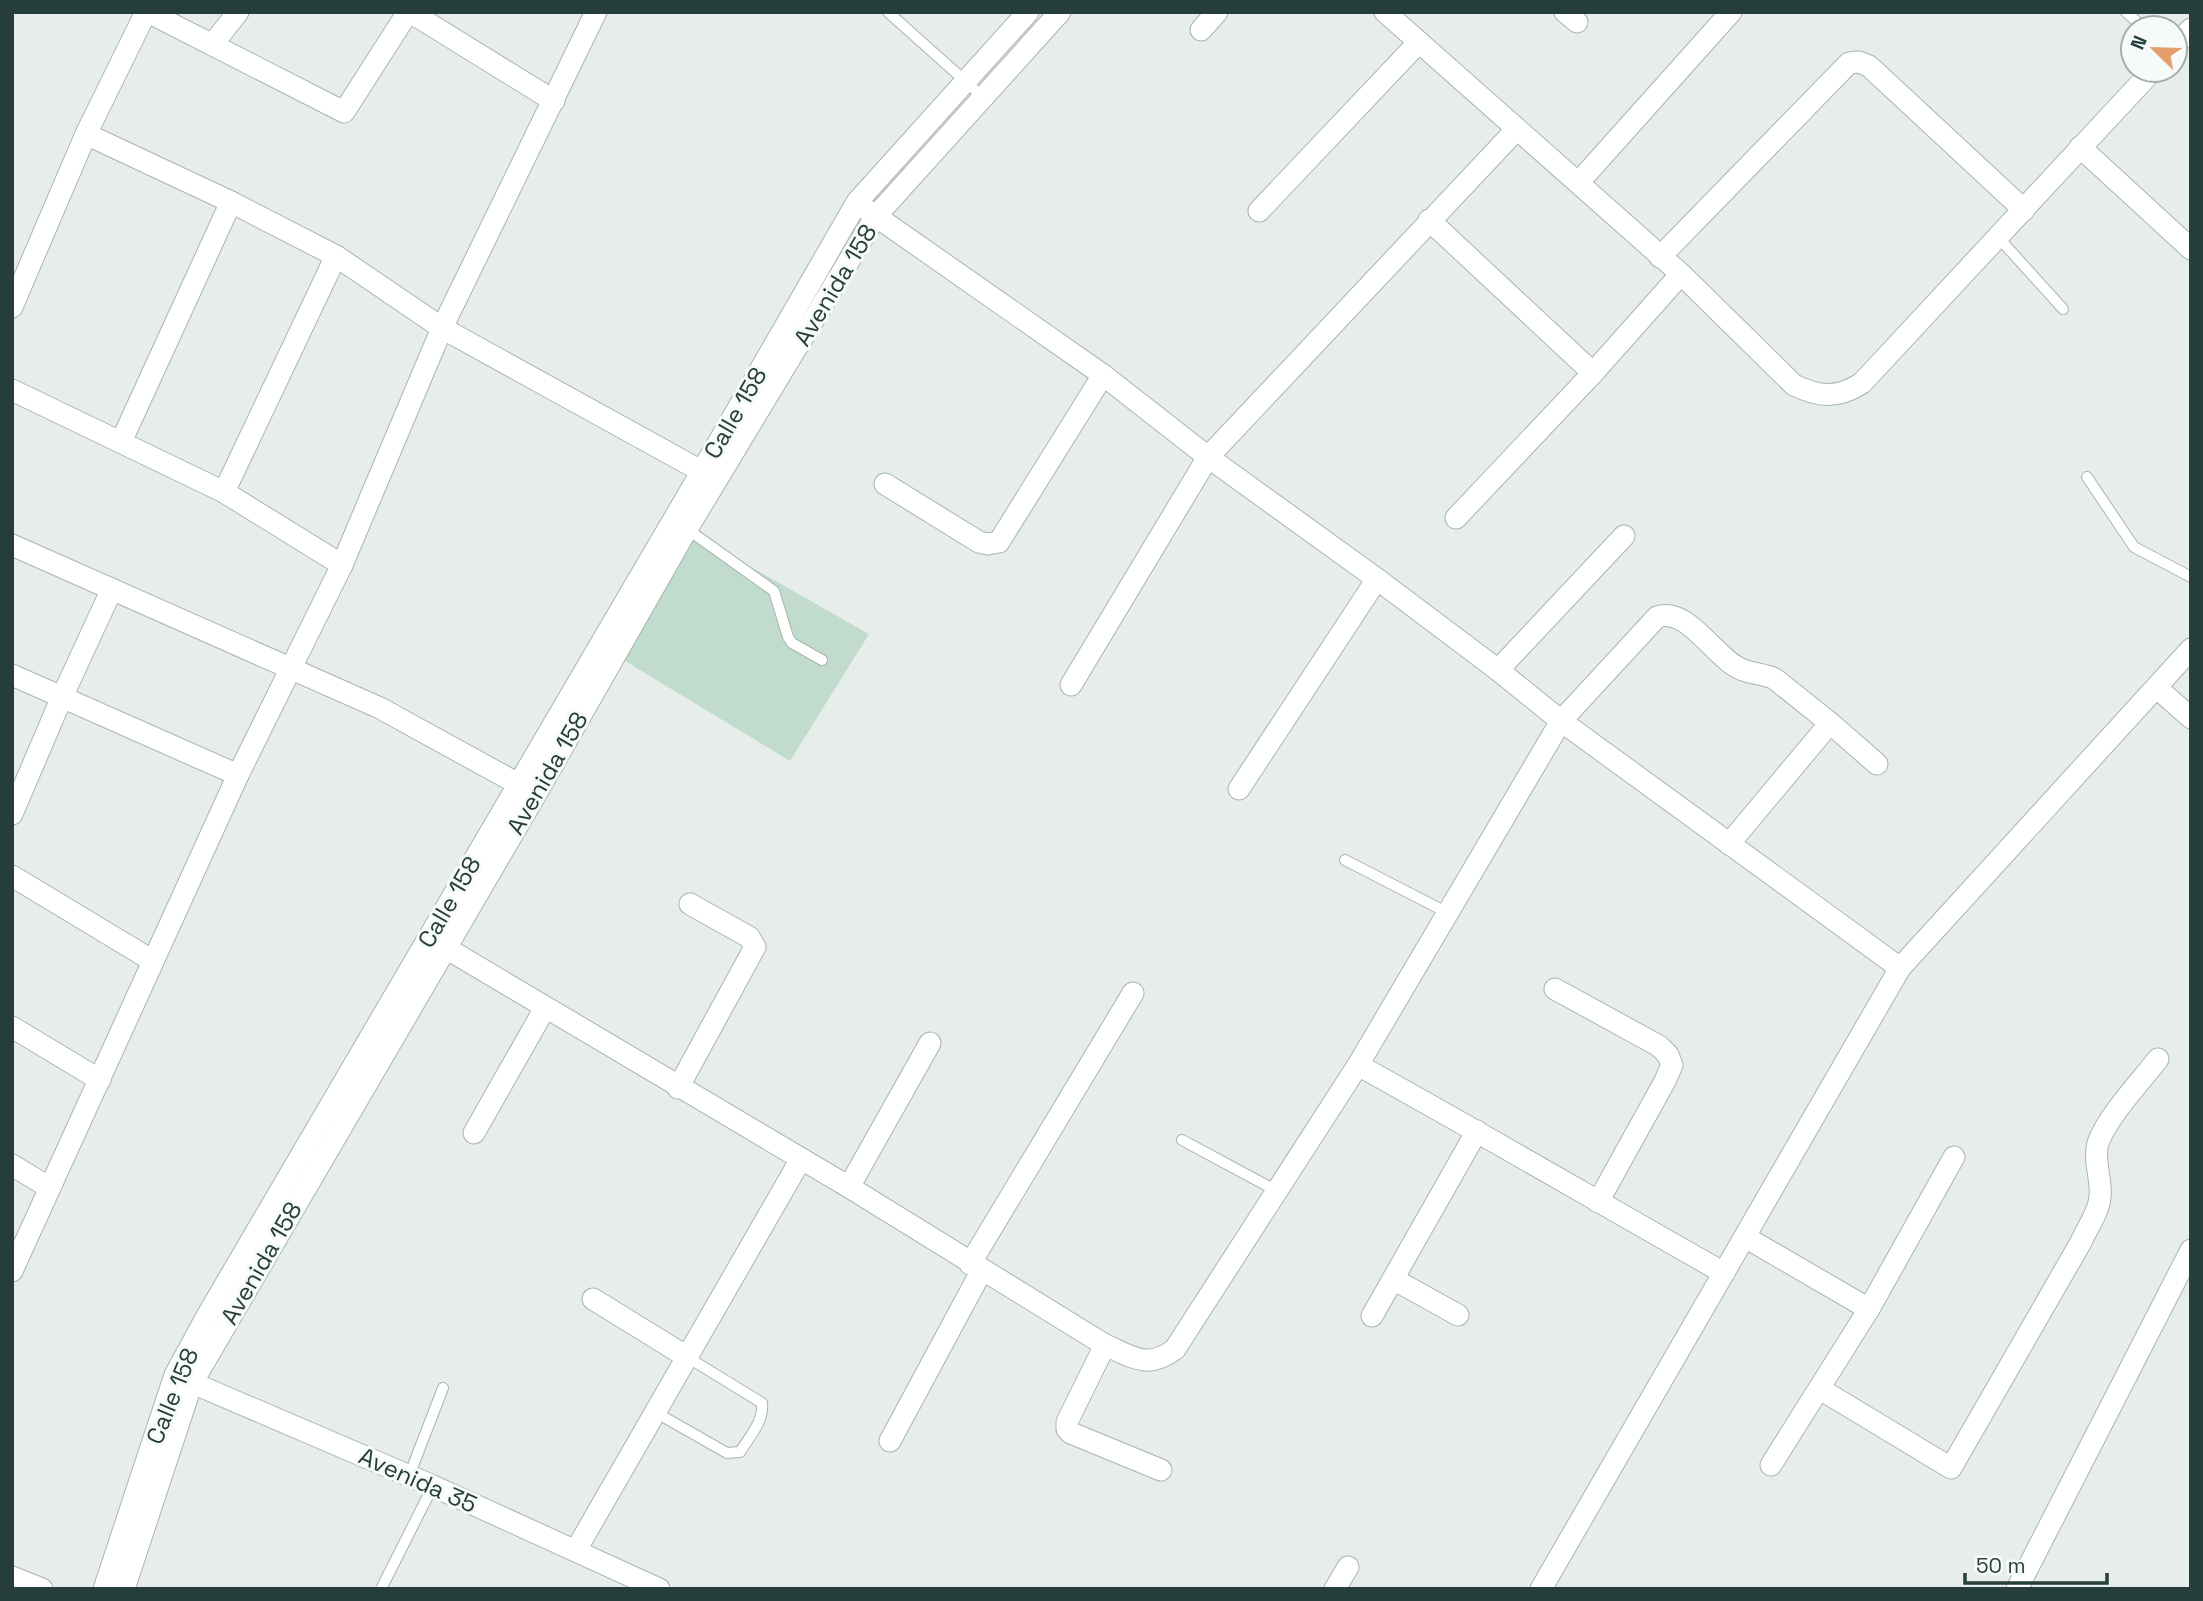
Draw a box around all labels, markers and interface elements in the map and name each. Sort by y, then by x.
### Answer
north arrow [2119,14,2189,84]
text: N [2125,32,2153,53]
street label: Avenida 158 [787,218,883,352]
street label: Calle 158 [696,362,774,464]
street label: Avenida 158 [499,706,595,840]
street label: Calle 158 [410,851,488,953]
street label: Avenida 158 [213,1196,309,1330]
street label: Calle 158 [139,1344,205,1448]
street label: Avenida 35 [354,1440,482,1520]
scale bar [1965,1542,2107,1586]
text: 50 m [1976,1552,2026,1579]

